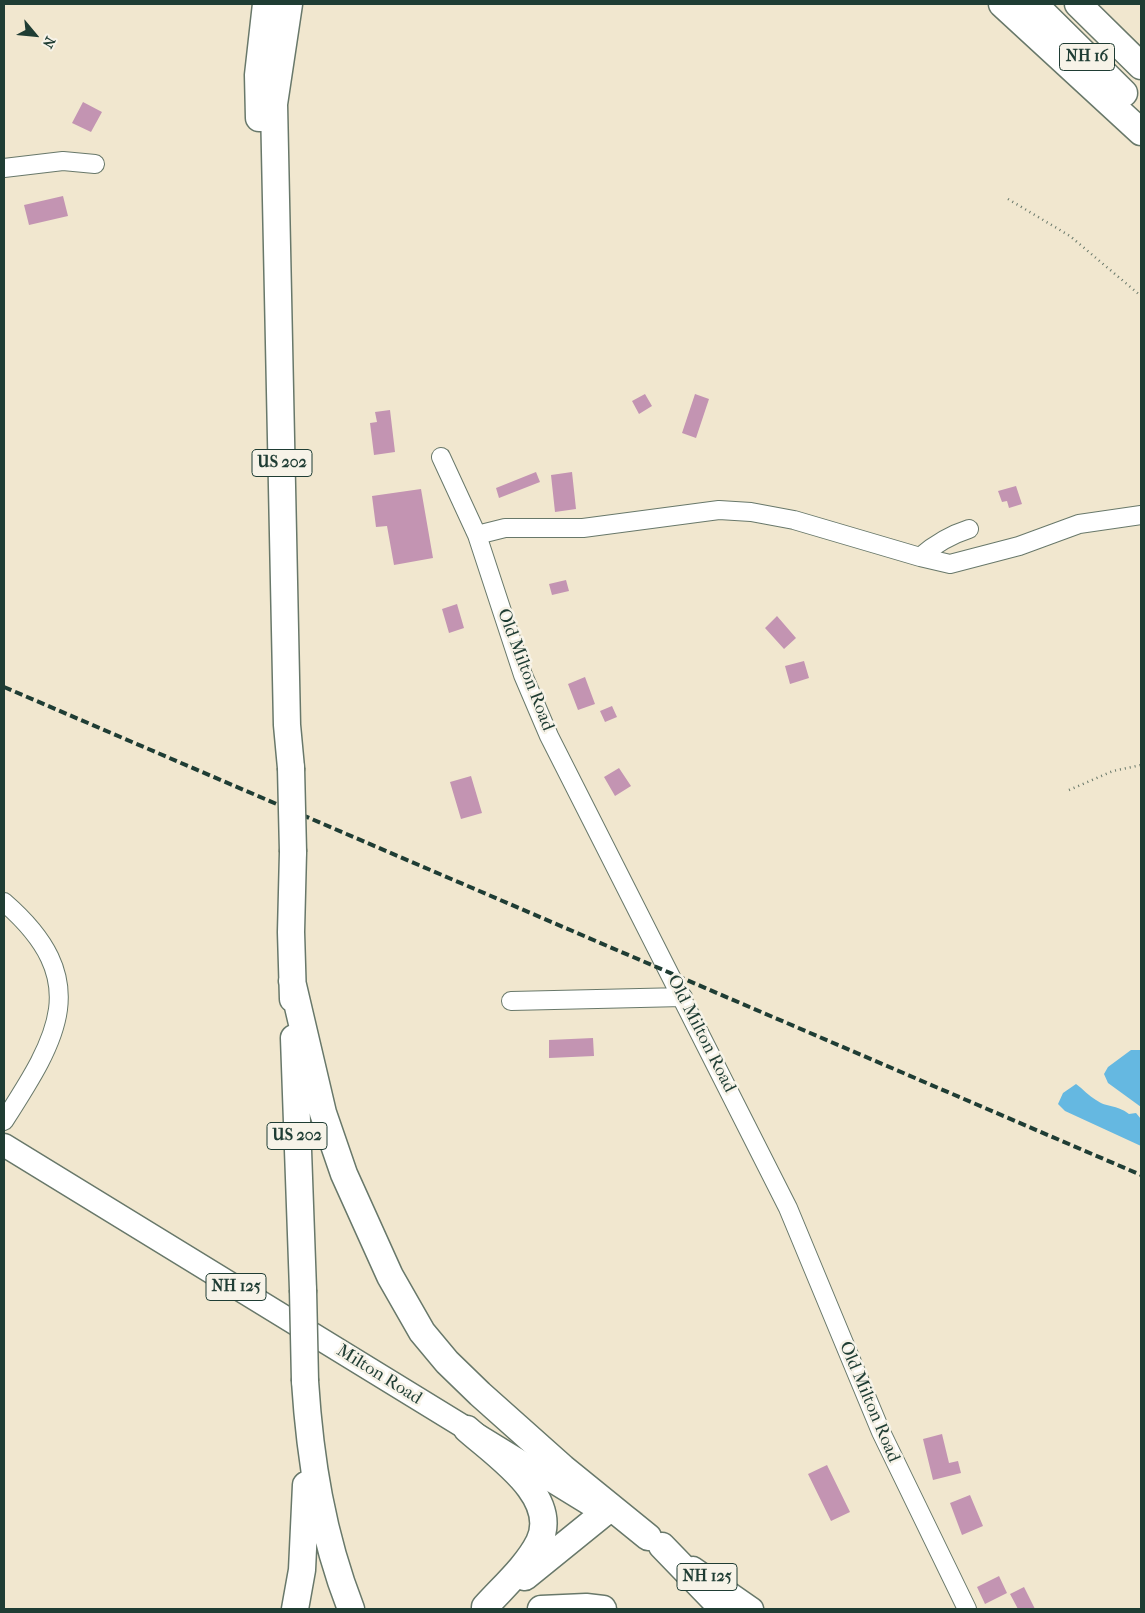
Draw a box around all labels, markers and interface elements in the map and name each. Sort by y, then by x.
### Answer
north arrow [10,10,60,60]
text: N [39,34,59,51]
road number: NH 16 [1060,44,1114,70]
road number: US 202 [252,449,312,476]
street label: Old Milton Road [492,606,558,734]
street label: Old Milton Road [662,972,740,1096]
road number: US 202 [267,1122,327,1150]
road number: NH 125 [206,1274,266,1300]
street label: Old Milton Road [834,1338,904,1466]
street label: Milton Road [332,1340,426,1410]
road number: NH 125 [677,1564,737,1590]

